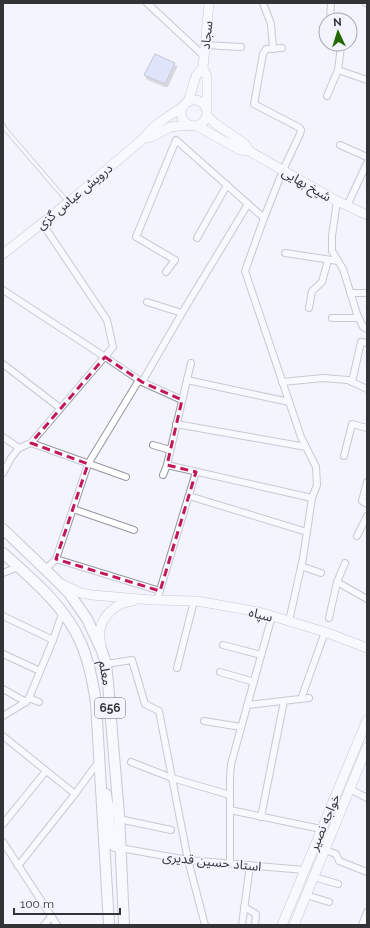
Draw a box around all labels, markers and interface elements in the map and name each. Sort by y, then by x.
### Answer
north arrow [318,12,358,52]
text: N [333,16,342,29]
street label: سجاد [198,20,215,50]
street label: درویش عباس گزی [33,160,116,233]
street label: شیخ بهایی [278,164,334,207]
street label: سپاه [247,604,274,627]
street label: معلم [93,660,115,687]
road number: 656 [95,698,125,718]
street label: خواجه نصیر [305,791,343,854]
street label: استاد حسین قدیری [162,849,262,875]
scale bar [14,890,120,916]
text: 100 m [20,897,54,911]

